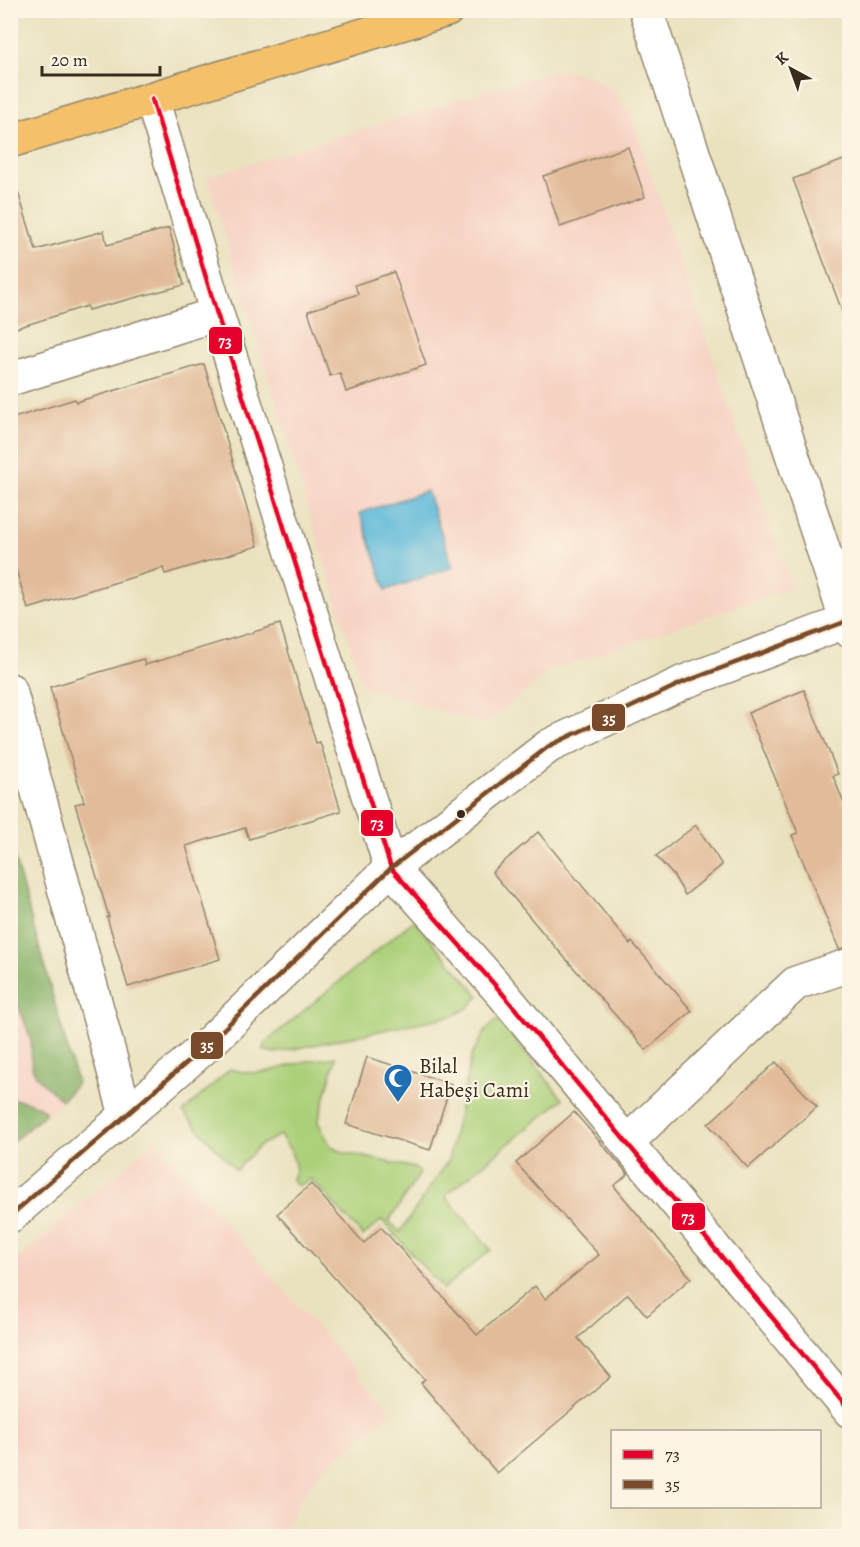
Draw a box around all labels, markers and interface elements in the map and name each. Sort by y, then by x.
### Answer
scale bar [42,39,160,77]
north arrow [761,39,821,99]
text: K [771,46,793,70]
text: 20 m [51,48,88,72]
line badge: 73 [208,326,243,355]
text: 73 [218,331,232,353]
line badge: 35 [591,703,626,732]
text: 35 [602,708,616,730]
unlabelled marker [455,808,467,820]
line badge: 73 [360,809,394,837]
text: 73 [370,813,384,835]
line badge: 35 [190,1031,224,1060]
text: 35 [200,1035,214,1057]
place label: Bilal Habeşi Cami [419,1052,529,1104]
mosque icon: Bilal Habeşi Cami [382,1062,414,1104]
line badge: 73 [671,1202,706,1231]
text: 73 [681,1207,695,1229]
legend [611,1430,821,1508]
text: 73 [665,1442,680,1466]
text: 35 [665,1472,680,1496]

